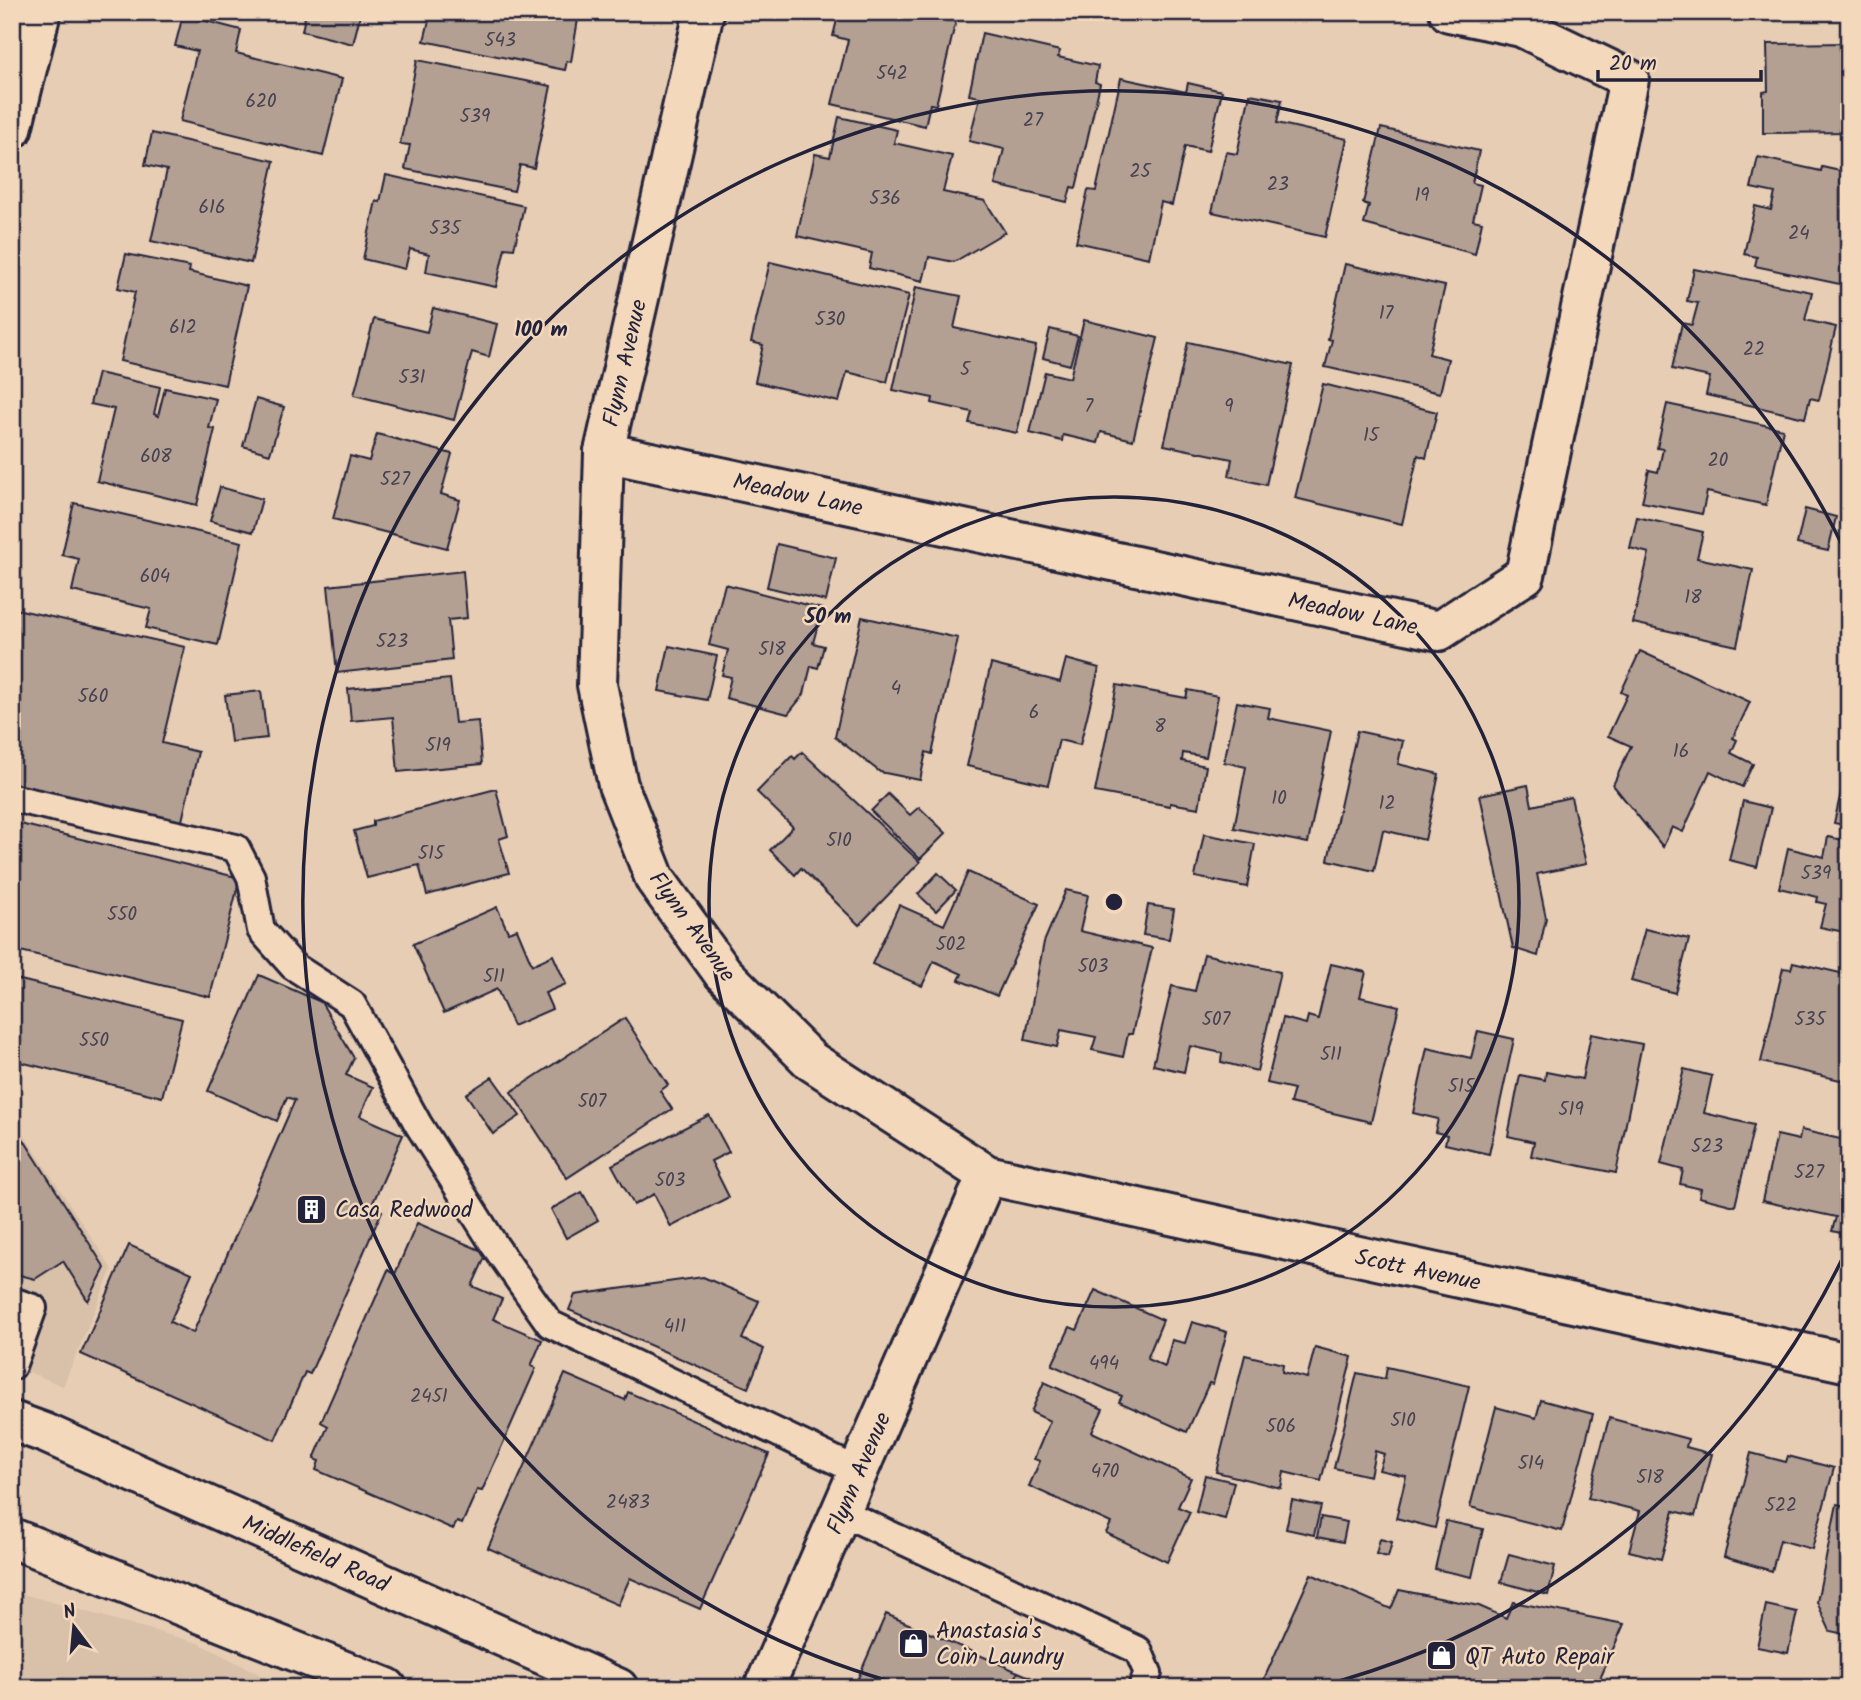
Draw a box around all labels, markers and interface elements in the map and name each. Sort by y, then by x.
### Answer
house number: 543 [484,26,516,56]
scale bar [1598,38,1761,82]
text: 20 m [1609,48,1657,81]
house number: 542 [876,59,908,89]
house number: 620 [245,87,277,117]
house number: 539 [460,102,490,132]
house number: 27 [1023,106,1044,136]
house number: 25 [1129,157,1152,187]
house number: 23 [1267,170,1289,200]
house number: 19 [1414,181,1430,211]
house number: 536 [869,184,901,214]
house number: 616 [198,193,226,223]
house number: 535 [429,214,462,244]
house number: 24 [1788,219,1810,249]
street label: Flynn Avenue [594,296,658,431]
house number: 17 [1379,299,1395,329]
house number: 530 [815,305,845,335]
house number: 612 [169,313,197,343]
text: 100 m [514,314,568,347]
house number: 22 [1743,335,1765,365]
house number: 5 [960,355,972,385]
house number: 531 [398,363,426,393]
house number: 7 [1085,392,1095,422]
house number: 9 [1224,392,1234,422]
house number: 15 [1363,421,1381,451]
house number: 608 [140,442,172,472]
house number: 20 [1708,446,1728,476]
house number: 527 [380,465,411,495]
street label: Meadow Lane [729,465,866,527]
house number: 604 [140,562,170,592]
house number: 18 [1684,583,1702,613]
street label: Meadow Lane [1284,584,1421,646]
text: 50 m [804,601,851,634]
house number: 523 [376,627,408,657]
house number: 518 [758,635,786,665]
house number: 4 [891,674,901,704]
house number: 560 [78,682,108,712]
house number: 6 [1029,698,1039,728]
house number: 8 [1154,712,1166,742]
house number: 519 [425,731,451,761]
house number: 16 [1673,737,1689,767]
house number: 10 [1271,784,1287,814]
house number: 12 [1378,789,1396,819]
house number: 510 [826,826,852,856]
house number: 515 [418,839,446,869]
house number: 539 [1801,859,1831,889]
street label: Flynn Avenue [639,864,744,990]
centre of rings [1102,890,1126,914]
house number: 550 [107,900,137,930]
house number: 502 [936,930,966,960]
house number: 503 [1078,952,1108,982]
house number: 511 [483,962,505,992]
house number: 507 [1202,1005,1231,1035]
house number: 535 [1794,1005,1827,1035]
house number: 550 [79,1026,109,1056]
house number: 511 [1320,1040,1342,1070]
house number: 515 [1448,1072,1476,1102]
house number: 507 [578,1087,607,1117]
house number: 519 [1558,1095,1584,1125]
house number: 523 [1691,1132,1723,1162]
house number: 527 [1794,1158,1825,1188]
house number: 503 [655,1166,685,1196]
building icon: Casa Redwood [295,1192,329,1226]
place label: Casa Redwood [335,1193,473,1229]
street label: Scott Avenue [1351,1240,1484,1302]
house number: 411 [664,1312,686,1342]
house number: 494 [1089,1349,1119,1379]
house number: 2451 [410,1382,448,1412]
house number: 510 [1390,1406,1416,1436]
street label: Flynn Avenue [818,1407,902,1541]
house number: 506 [1266,1412,1296,1442]
house number: 514 [1518,1449,1544,1479]
house number: 470 [1091,1457,1119,1487]
house number: 518 [1636,1463,1664,1493]
house number: 2483 [606,1488,650,1518]
house number: 522 [1765,1491,1797,1521]
street label: Middlefield Road [236,1506,395,1604]
north arrow [38,1592,108,1662]
text: N [60,1597,80,1629]
place label: Anastasia's Coin Laundry [936,1614,1064,1676]
shop icon: Anastasia's Coin Laundry [896,1626,930,1660]
shop icon: QT Auto Repair [1425,1639,1459,1673]
place label: QT Auto Repair [1465,1640,1615,1676]

